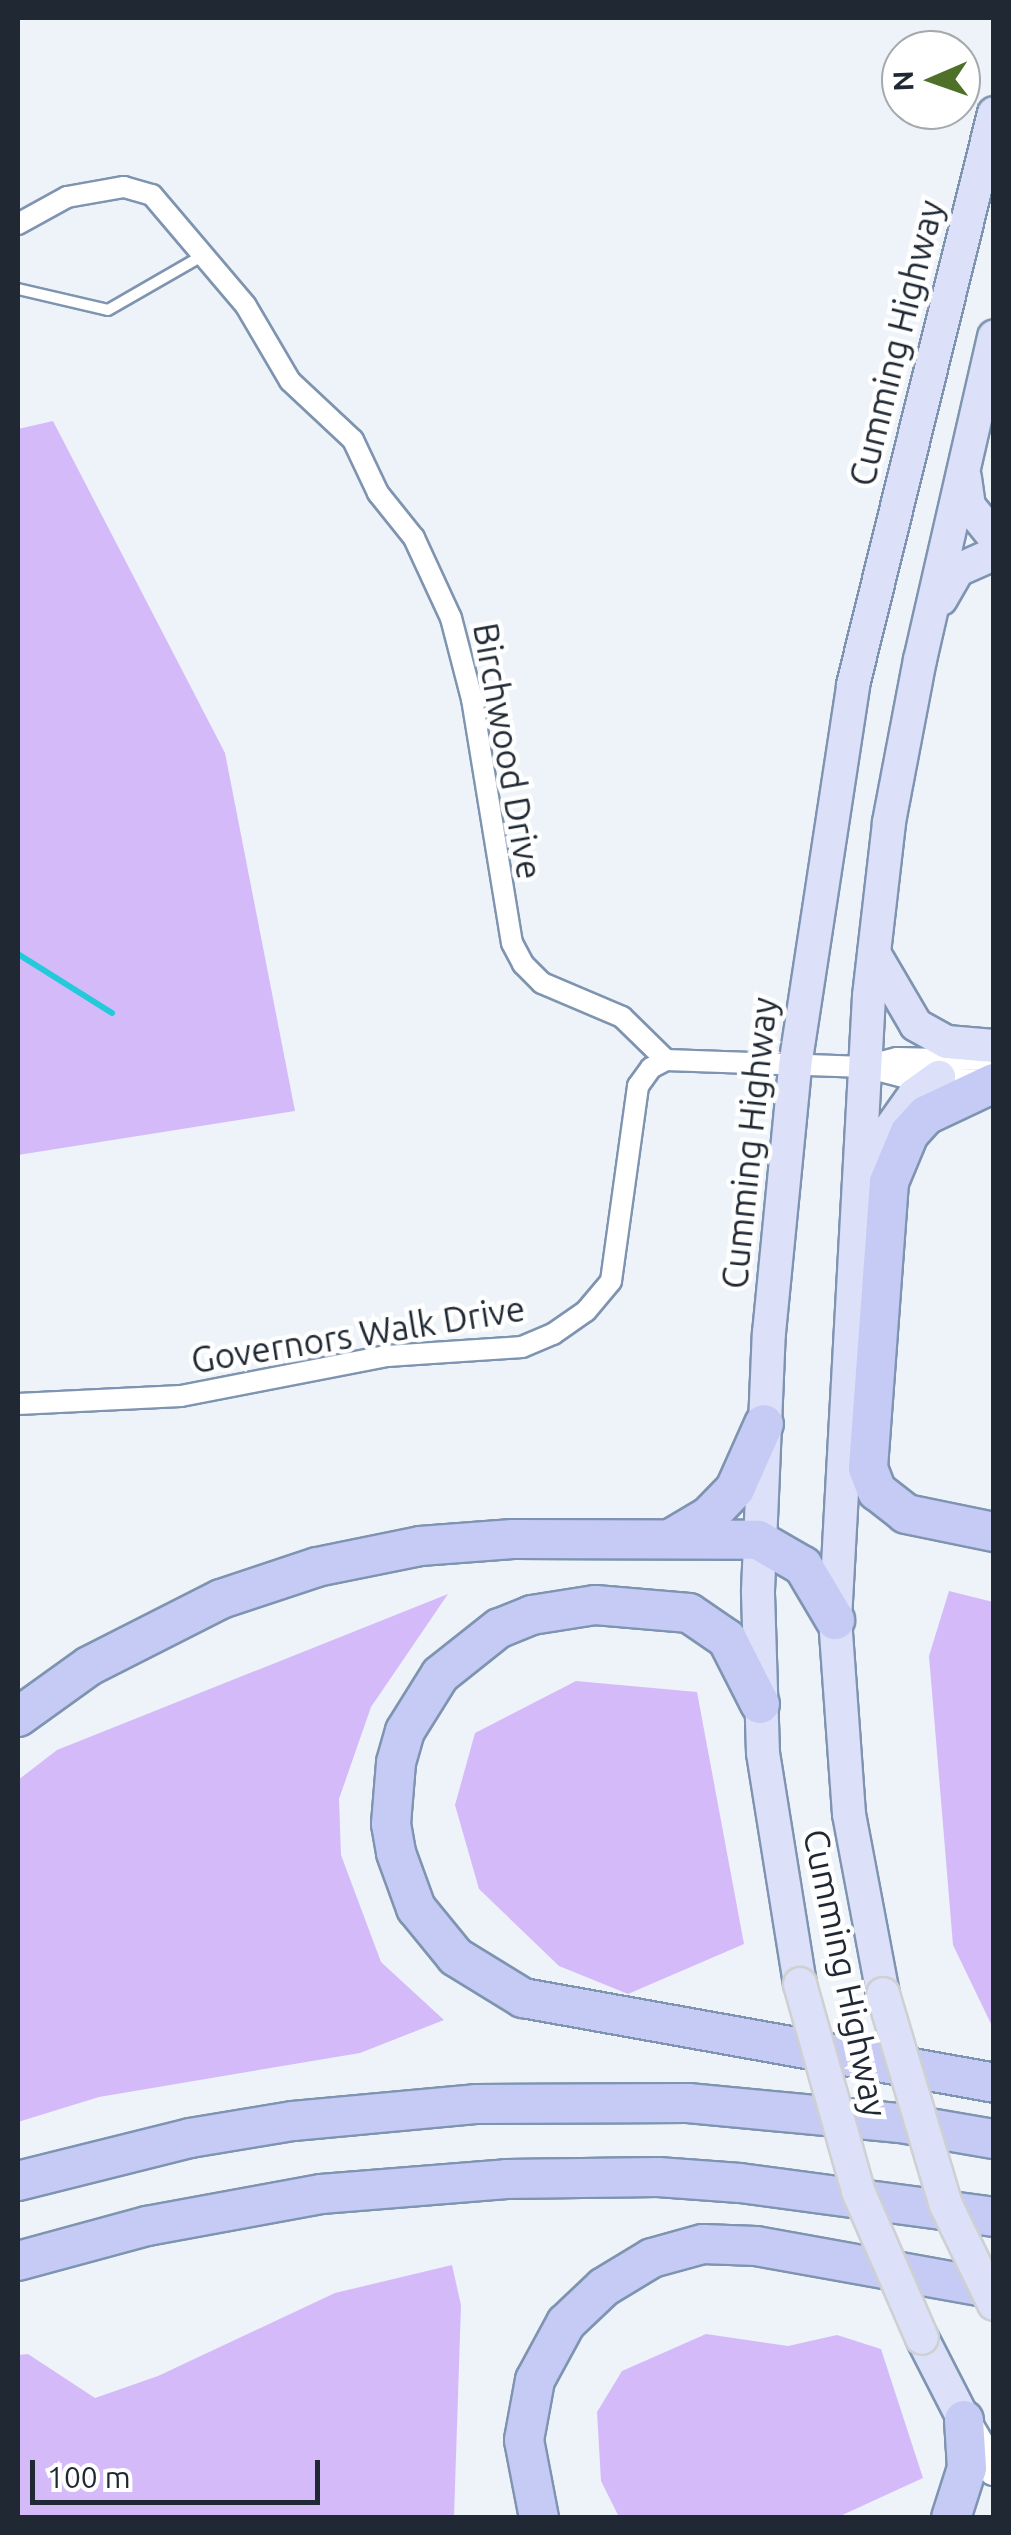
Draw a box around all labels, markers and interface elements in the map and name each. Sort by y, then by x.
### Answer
north arrow [881,30,981,130]
text: N [887,70,918,92]
street label: Cumming Highway [840,196,952,490]
street label: Birchwood Drive [465,620,551,882]
street label: Cumming Highway [713,995,785,1291]
street label: Governors Walk Drive [188,1287,528,1381]
street label: Cumming Highway [795,1825,897,2121]
scale bar [35,2440,325,2502]
text: 100 m [47,2460,131,2494]

